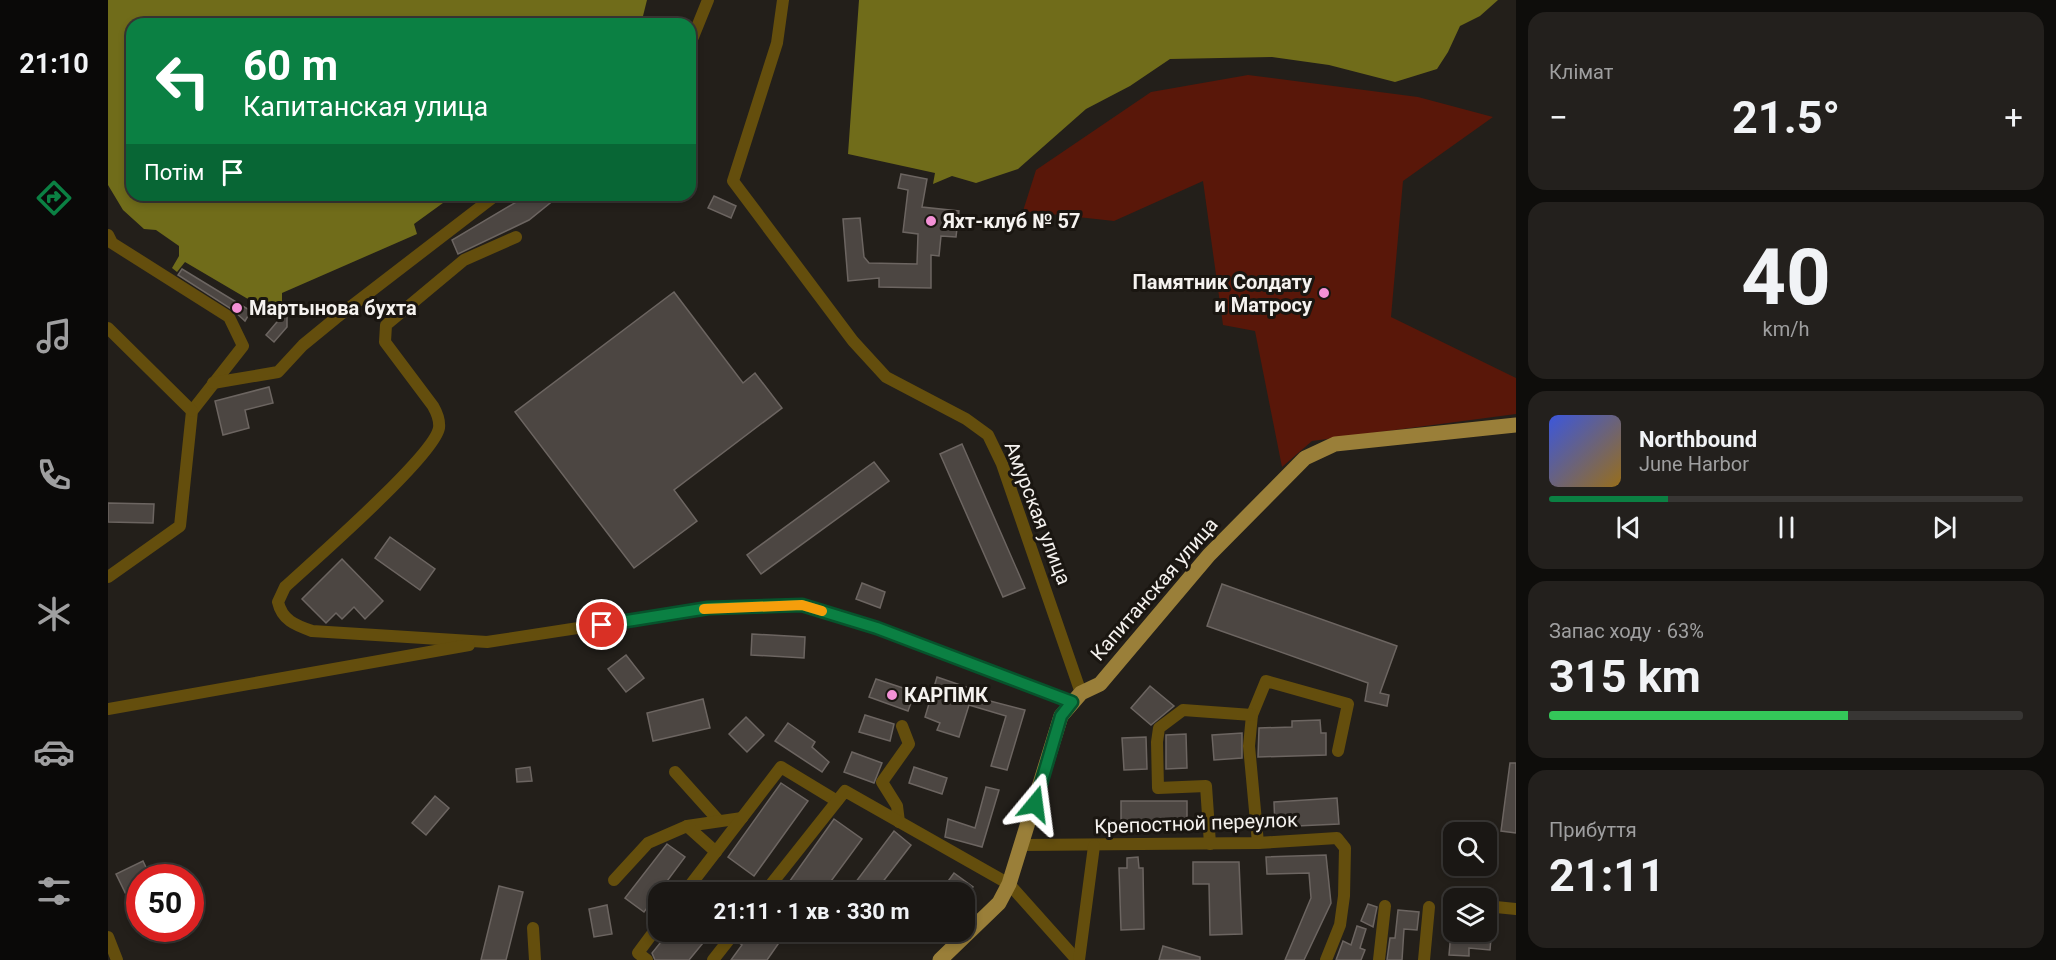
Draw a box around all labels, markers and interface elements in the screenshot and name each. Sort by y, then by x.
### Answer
text: 60 m [243,41,338,90]
icon: left [144,42,222,120]
text: 21:10 [19,48,89,80]
text: Клімат [1549,60,1613,84]
text: Капитанская улица [243,91,488,123]
text: 21.5° [1732,91,1840,144]
text: − [1549,98,1568,137]
text: + [2004,98,2023,137]
icon: arrive [216,156,249,189]
text: Потім [144,160,204,185]
icon: directions [33,177,75,219]
place label: Яхт-клуб № 57 [942,209,1080,233]
marker: Яхт-клуб № 57 [924,214,938,228]
text: 40 [1741,232,1831,323]
place label: Памятник Солдату и Матросу [1133,270,1313,317]
marker: Памятник Солдату и Матросу [1317,286,1331,300]
place label: Мартынова бухта [249,296,417,320]
marker: Мартынова бухта [230,301,244,315]
icon: music [33,315,75,357]
text: km/h [1763,317,1809,341]
text: Northbound [1639,427,1757,452]
street label: Амурская улица [1000,438,1076,588]
text: June Harbor [1639,452,1749,476]
icon: phone [33,454,75,496]
icon: previous [1612,511,1645,544]
icon: pause [1770,511,1803,544]
icon: next [1928,511,1961,544]
street label: Капитанская улица [1085,513,1223,665]
icon: climate [33,593,75,635]
pin [576,599,627,650]
icon: arrive [585,608,618,641]
text: Запас ходу · 63% [1549,619,1704,643]
text: 315 km [1549,650,1701,703]
place label: КАРПМК [904,683,989,707]
marker: КАРПМК [885,688,899,702]
icon: car [33,731,75,773]
position arrow [1003,772,1067,836]
street label: Крепостной переулок [1094,807,1298,839]
text: Прибуття [1549,818,1637,842]
map controls [1443,822,1497,942]
button: search [1443,822,1497,876]
text: 21:11 [1549,849,1665,902]
speed limit sign: 50 [126,864,204,942]
icon: filters [33,870,75,912]
button: layers [1443,888,1497,942]
text: 21:11 · 1 хв · 330 m [714,899,909,924]

